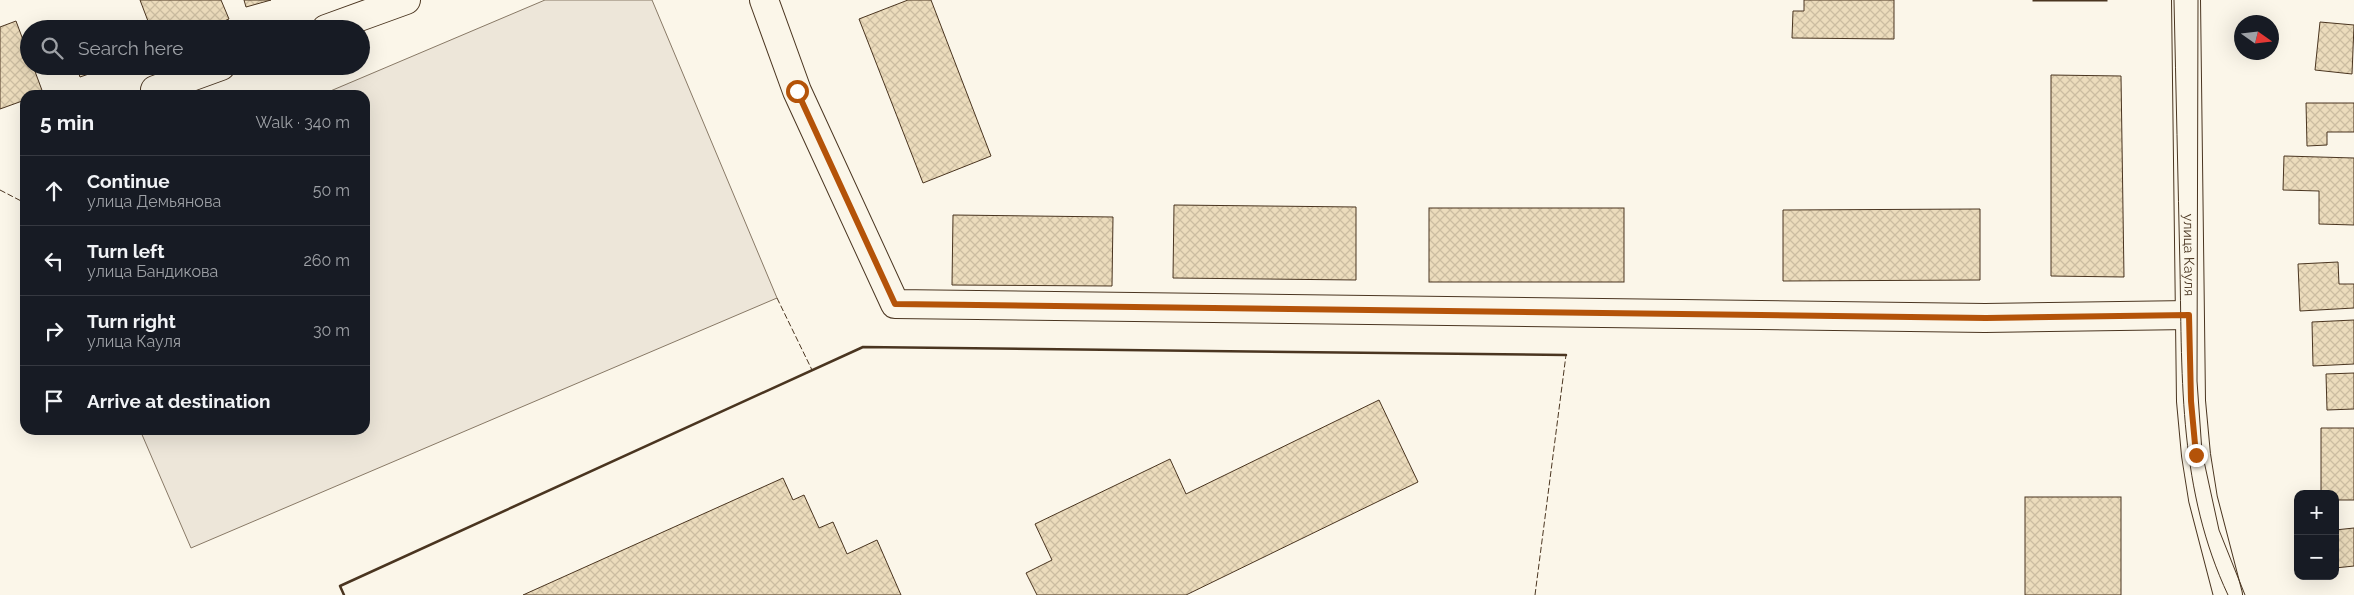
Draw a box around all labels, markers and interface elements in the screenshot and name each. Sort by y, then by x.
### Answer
north arrow [2234,15,2279,60]
search box [20,20,370,75]
icon: search [38,34,66,62]
text: Search here [78,37,184,59]
route start [786,80,809,103]
text: 5 min [40,110,94,135]
text: Walk · 340 m [256,113,350,132]
text: Continue [87,170,170,192]
icon: ahead [40,177,68,205]
text: 50 m [313,181,350,200]
text: улица Демьянова [87,192,221,211]
street label: улица Кауля [2181,214,2198,296]
text: Turn left [87,240,164,262]
icon: left [40,247,68,275]
text: 260 m [303,251,350,270]
text: улица Бандикова [87,262,218,281]
text: Turn right [87,310,176,332]
icon: right [40,317,68,345]
text: 30 m [313,321,350,340]
text: улица Кауля [87,332,181,351]
icon: arrive [40,387,68,415]
text: Arrive at destination [87,390,271,412]
route end [2185,444,2208,467]
map controls [2294,490,2339,580]
button: + [2294,490,2339,535]
button: − [2294,535,2339,580]

